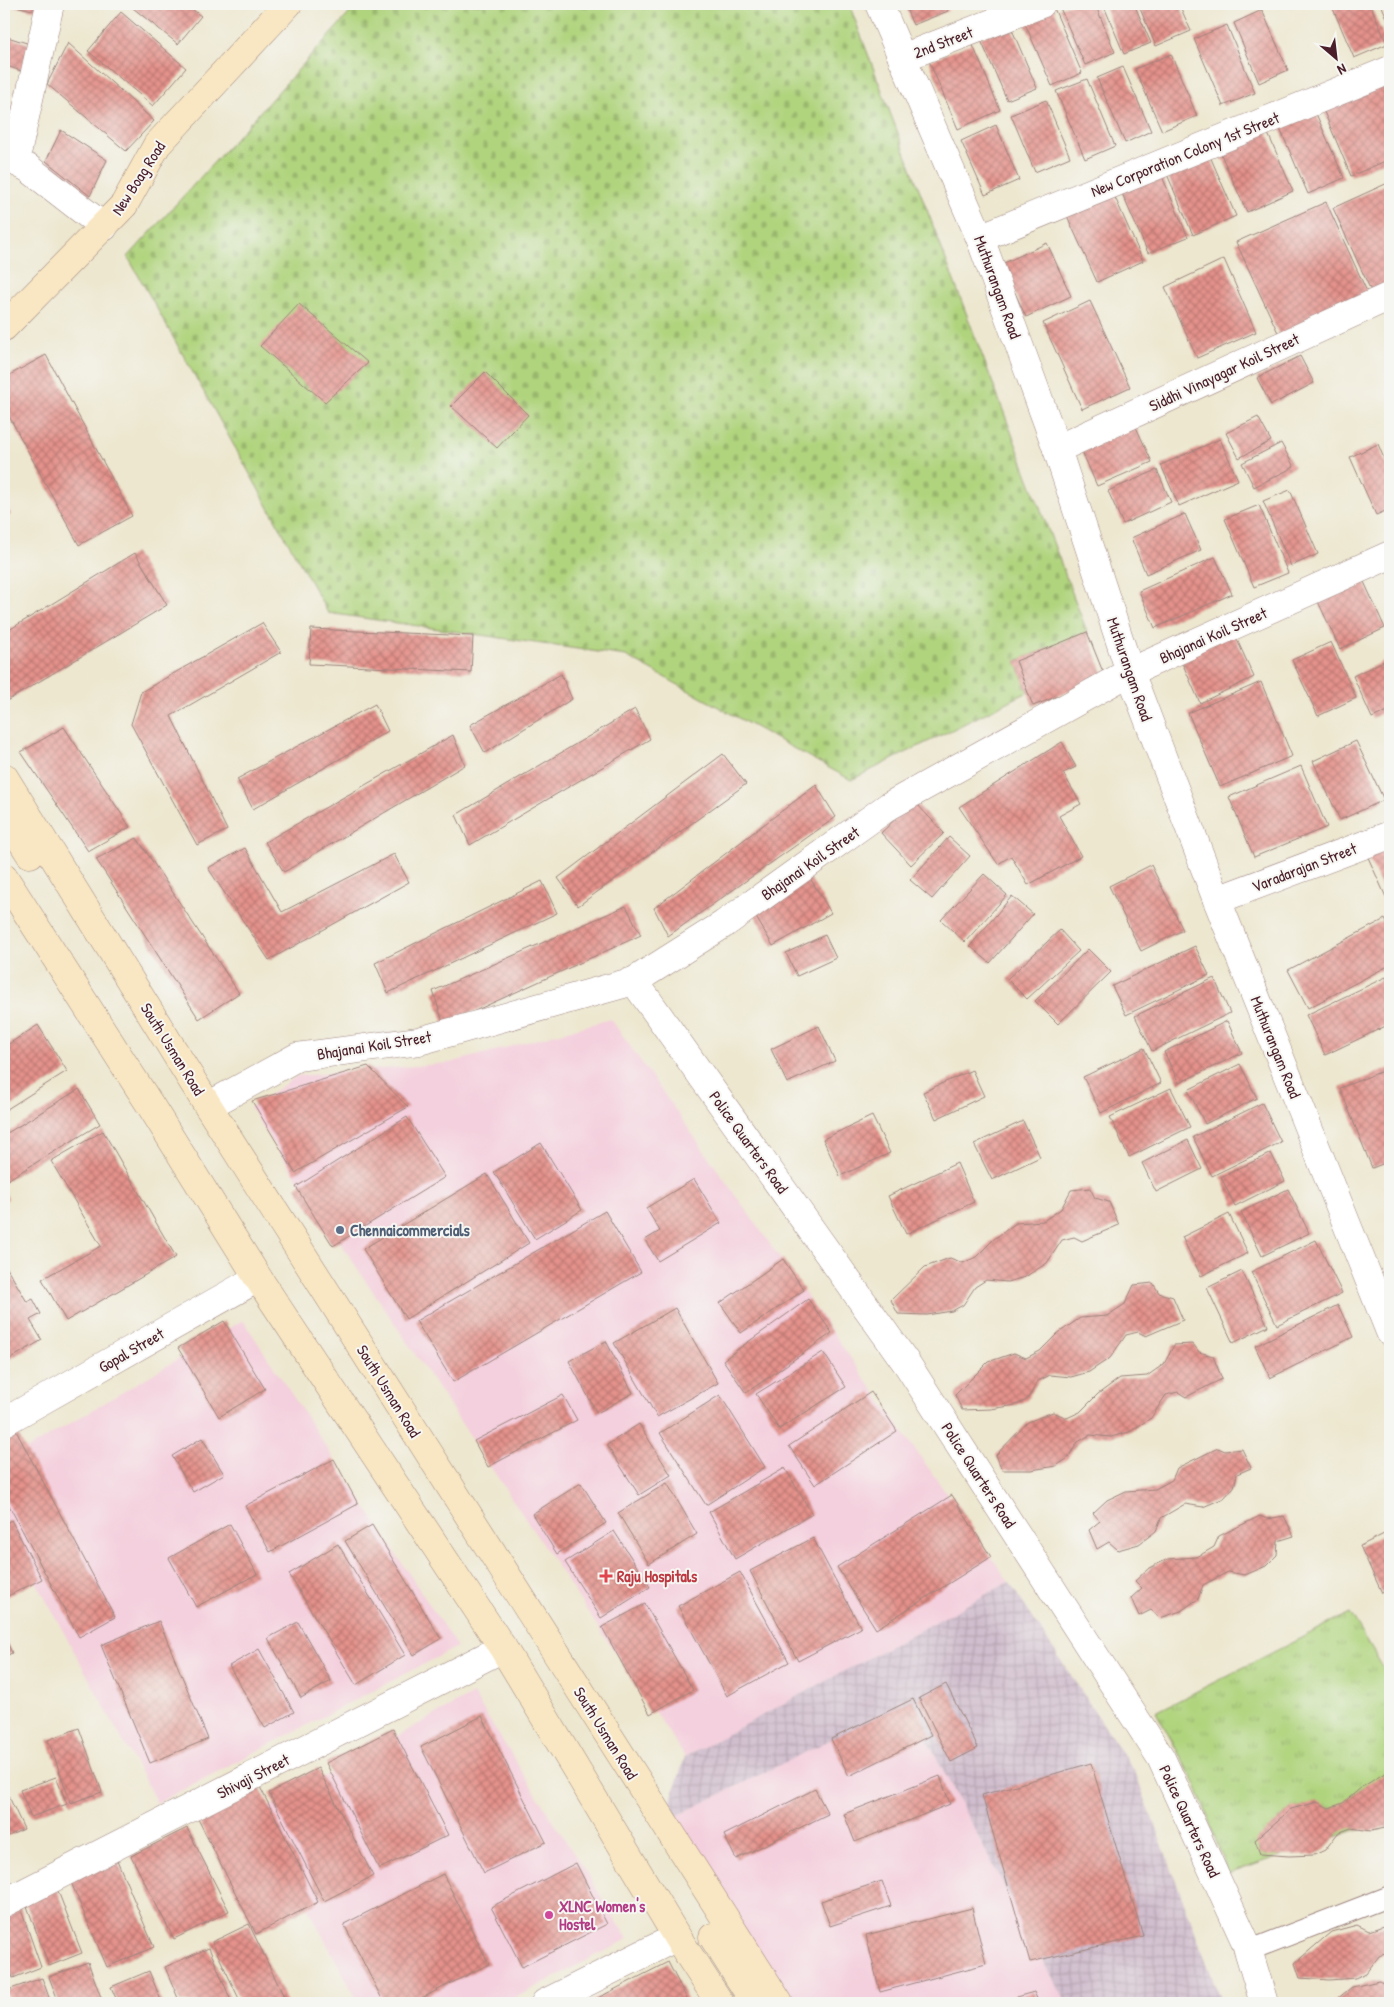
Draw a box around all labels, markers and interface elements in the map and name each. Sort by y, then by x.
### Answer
street label: 2nd Street [910,20,976,63]
north arrow [1312,32,1362,82]
text: N [1334,60,1350,80]
street label: New Corporation Colony 1st Street [1087,106,1283,202]
street label: New Boag Road [106,137,170,219]
street label: Muthurangam Road [969,232,1027,342]
street label: Siddhi Vinayagar Koil Street [1145,327,1303,416]
street label: Bhajanai Koil Street [1156,601,1271,669]
street label: Muthurangam Road [1102,614,1158,724]
street label: Bhajanai Koil Street [756,821,864,905]
street label: Varadarajan Street [1248,837,1360,897]
street label: Muthurangam Road [1245,993,1307,1101]
street label: South Usman Road [136,998,210,1100]
street label: Bhajanai Koil Street [315,1025,433,1065]
street label: Police Quarters Road [704,1086,794,1198]
place label: Chennaicommercials [350,1219,470,1241]
marker: Chennaicommercials [334,1224,346,1236]
street label: Gopal Street [94,1322,168,1378]
street label: South Usman Road [352,1340,426,1442]
street label: Police Quarters Road [937,1418,1021,1532]
place label: Raju Hospitals [617,1565,698,1588]
marker: Raju Hospitals [599,1569,613,1583]
street label: South Usman Road [569,1682,643,1784]
street label: Shivaji Street [213,1748,293,1804]
street label: Police Quarters Road [1154,1761,1226,1881]
place label: XLNC Women's Hostel [559,1895,646,1935]
marker: XLNC Women's Hostel [543,1909,555,1921]

